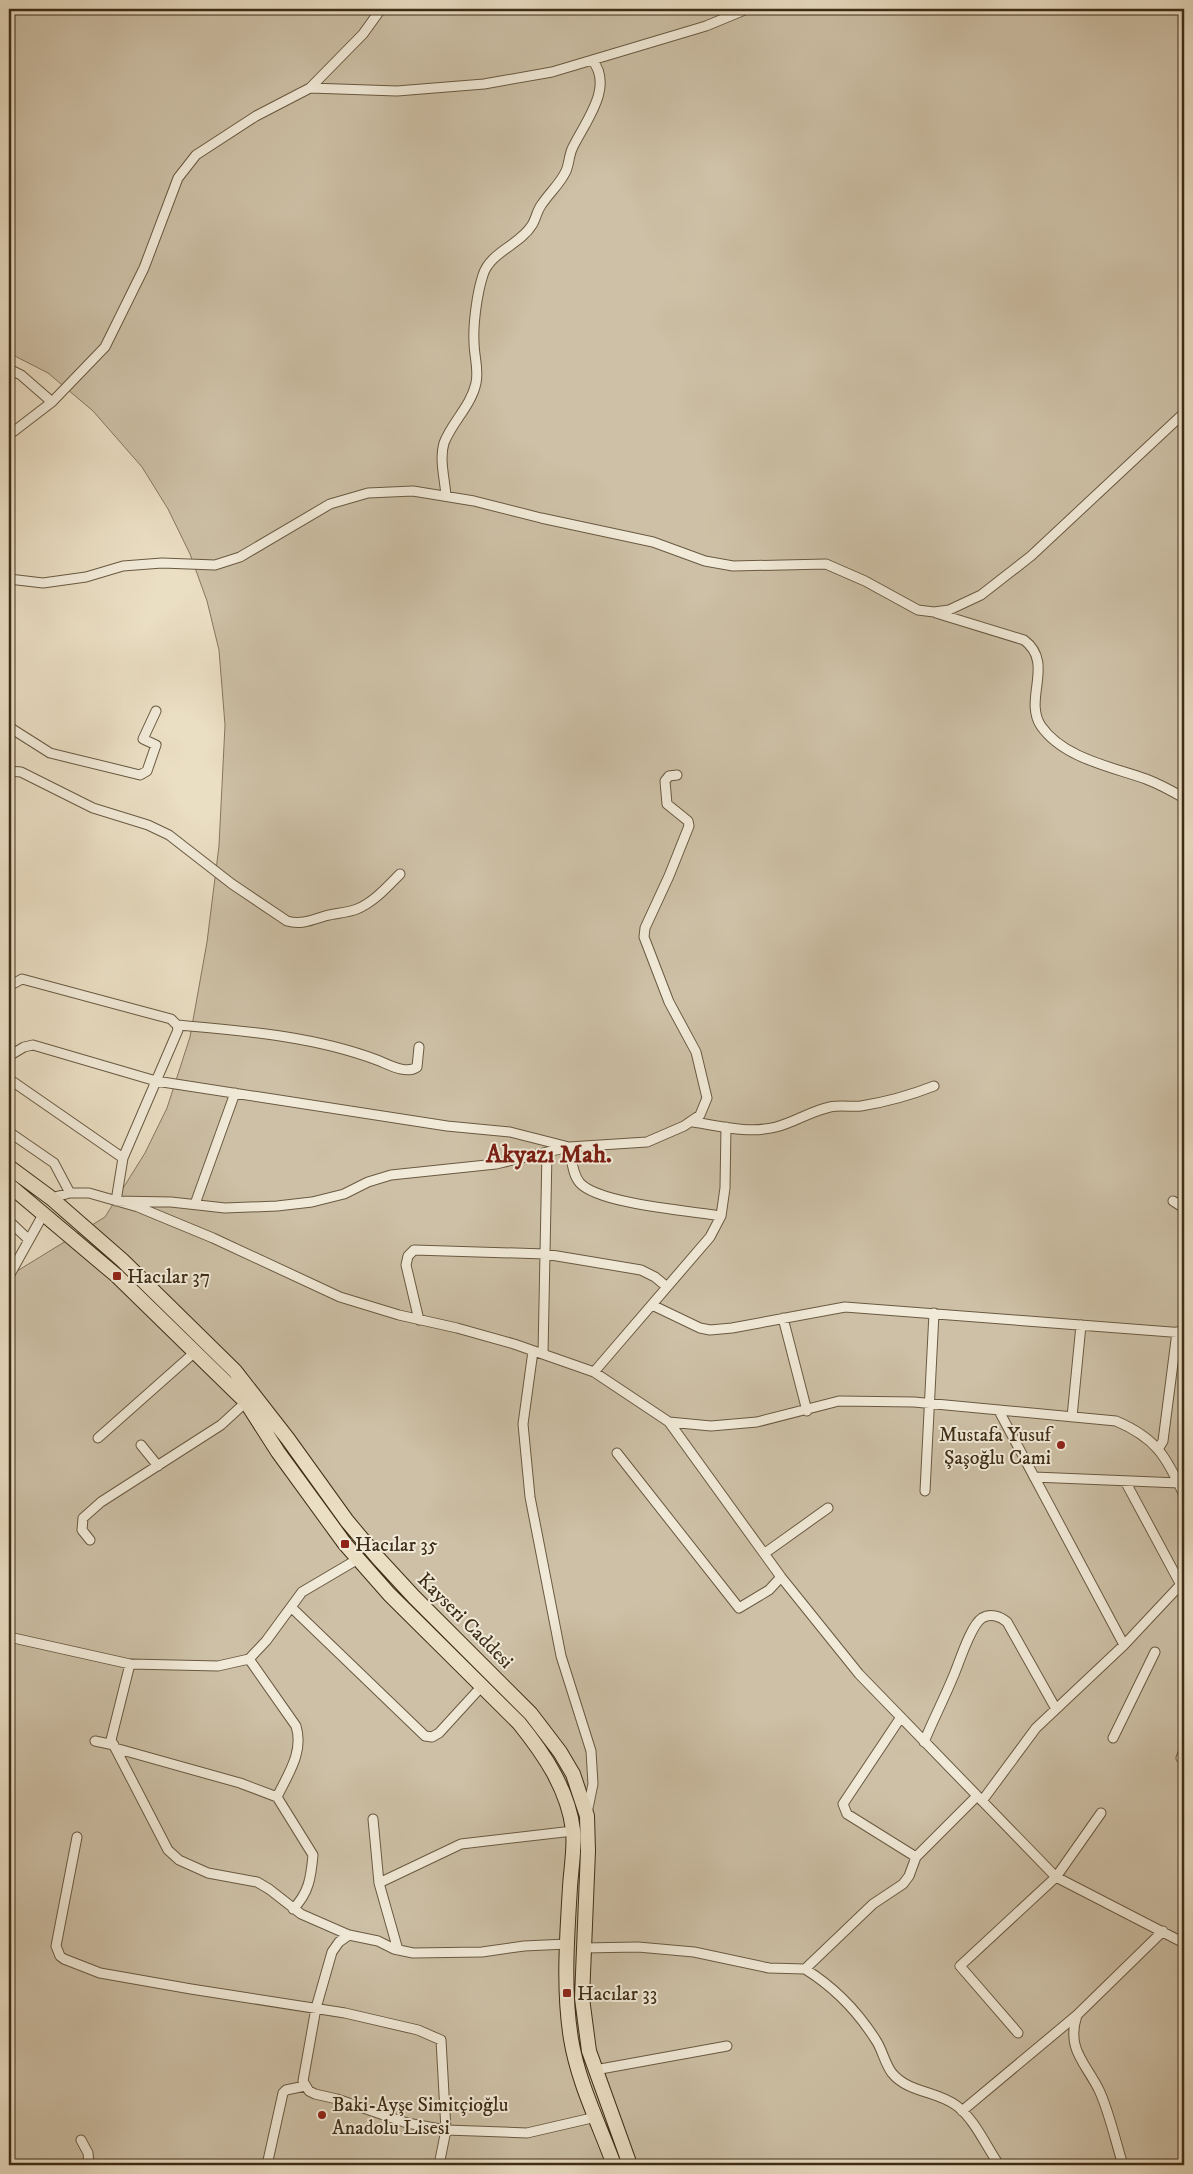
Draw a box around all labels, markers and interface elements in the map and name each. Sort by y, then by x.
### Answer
district label: Akyazı Mah. [485,1139,612,1170]
place label: Hacılar 37 [127,1265,210,1290]
marker: Hacılar 37 [111,1270,123,1282]
place label: Mustafa Yusuf Şaşoğlu Cami [939,1423,1055,1471]
marker: Mustafa Yusuf Şaşoğlu Cami [1055,1439,1067,1451]
place label: Hacılar 35 [355,1533,438,1558]
marker: Hacılar 35 [339,1538,351,1550]
street label: Kayseri Caddesi [412,1568,518,1674]
place label: Hacılar 33 [577,1982,657,2007]
marker: Hacılar 33 [561,1987,573,1999]
place label: Baki-Ayşe Simitçioğlu Anadolu Lisesi [332,2093,508,2141]
marker: Baki-Ayşe Simitçioğlu Anadolu Lisesi [316,2109,328,2121]

